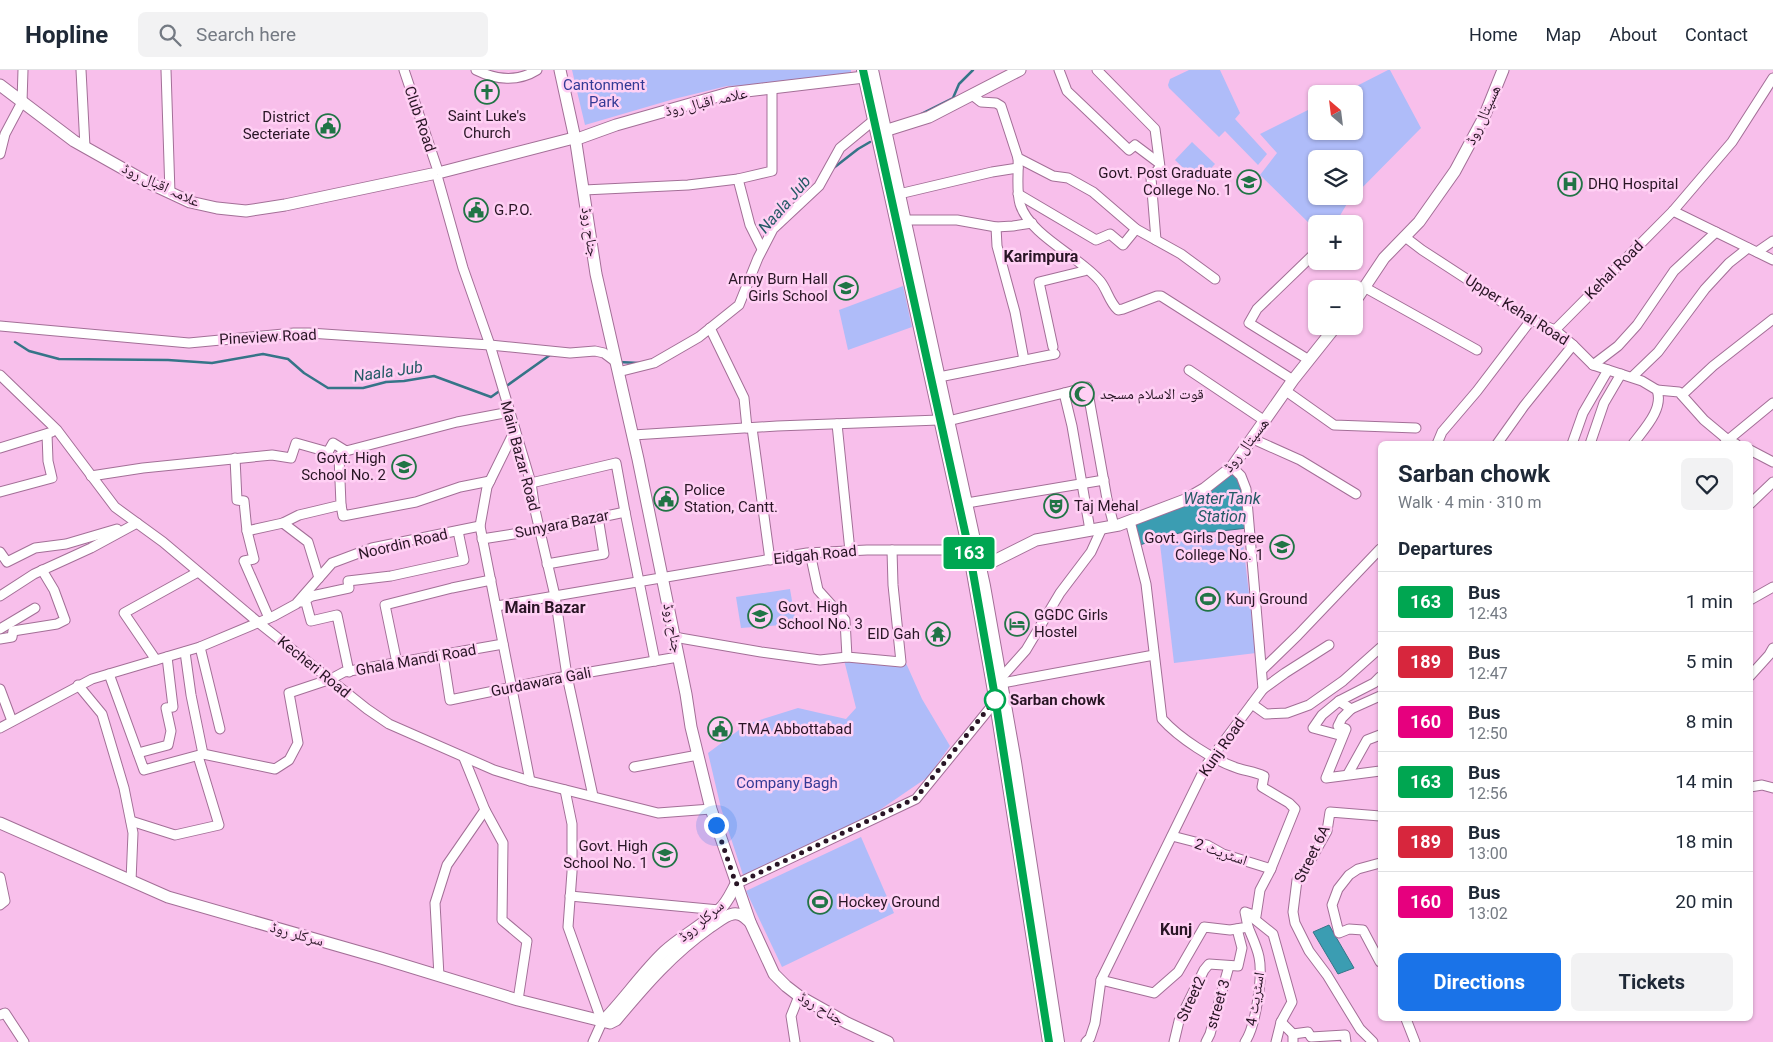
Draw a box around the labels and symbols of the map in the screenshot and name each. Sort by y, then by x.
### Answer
park label: Cantonment Park [563,76,645,111]
church icon: Saint Luke's Church [474,79,500,105]
street label: ھسپتال روڈ [1461,82,1506,148]
street label: Club Road [400,84,440,154]
street label: علامہ اقبال روڈ [663,84,750,121]
north arrow [1308,85,1362,140]
place label: Saint Luke's Church [448,107,526,142]
place label: District Secteriate [243,108,310,143]
public building icon: District Secteriate [315,113,341,139]
street label: علامہ اقبال روڈ [119,159,203,212]
place label: Govt. Post Graduate College No. 1 [1098,164,1232,199]
school or university icon: Govt. Post Graduate College No. 1 [1236,169,1262,195]
water label: Naala Jub [754,171,815,237]
hospital icon: DHQ Hospital [1557,171,1583,197]
place label: DHQ Hospital [1588,175,1678,193]
public building icon: G.P.O. [463,197,489,223]
place label: G.P.O. [494,201,533,219]
street label: جناح روڈ [577,206,602,259]
street label: Kehal Road [1581,237,1647,303]
district label: Karimpura [1004,247,1079,266]
place label: Army Burn Hall Girls School [728,270,828,305]
street label: Upper Kehal Road [1462,271,1572,349]
school or university icon: Army Burn Hall Girls School [833,275,859,301]
street label: Pineview Road [219,325,317,349]
water label: Naala Jub [352,357,424,386]
mosque icon: قوت الاسلام مسجد [1069,381,1095,407]
place label: قوت الاسلام مسجد [1100,385,1204,404]
street label: Main Bazar Road [497,399,543,513]
street label: ھسپتال روڈ [1219,414,1274,476]
place label: Govt. High School No. 2 [301,449,386,484]
school or university icon: Govt. High School No. 2 [391,454,417,480]
place label: Police Station, Cantt. [684,481,778,516]
public building icon: Police Station, Cantt. [653,486,679,512]
water label: Water Tank Station [1183,489,1262,526]
theatre icon: Taj Mehal [1043,493,1069,519]
place label: Taj Mehal [1074,497,1139,515]
street label: Sunyara Bazar [513,506,611,542]
street label: Noordin Road [356,525,450,563]
place label: Govt. Girls Degree College No. 1 [1144,529,1264,564]
school or university icon: Govt. Girls Degree College No. 1 [1269,534,1295,560]
line badge: 163 [940,537,998,569]
street label: Eidgah Road [772,542,858,568]
sports icon: Kunj Ground [1195,586,1221,612]
place label: Kunj Ground [1226,590,1308,608]
district label: Main Bazar [504,598,586,617]
place label: Govt. High School No. 3 [778,598,863,633]
street label: جناح روڈ [658,602,687,655]
school or university icon: Govt. High School No. 3 [747,603,773,629]
place label: GGDC Girls Hostel [1034,606,1108,641]
hotel icon: GGDC Girls Hostel [1004,611,1030,637]
temple icon: EID Gah [925,621,951,647]
place label: EID Gah [867,625,920,643]
street label: Kecheri Road [274,632,354,702]
street label: Ghala Mandi Road [354,641,478,679]
street label: Gurdawara Gali [489,663,593,701]
marker: Sarban chowk [984,689,1006,711]
place label: Sarban chowk [1010,691,1106,709]
street label: Kunj Road [1195,714,1249,780]
public building icon: TMA Abbottabad [707,716,733,742]
place label: TMA Abbottabad [738,720,852,738]
park label: Company Bagh [736,774,838,792]
your location [704,813,729,838]
street label: Street 6A [1290,822,1334,886]
street label: اسٹریٹ 2 [1192,835,1250,869]
place label: Govt. High School No. 1 [563,837,648,872]
school or university icon: Govt. High School No. 1 [652,842,678,868]
sports icon: Hockey Ground [807,889,833,915]
place label: Hockey Ground [838,893,940,911]
street label: سرکلر روڈ [674,896,728,945]
street label: سرکلر روڈ [268,918,326,950]
district label: Kunj [1160,920,1192,939]
street label: اسٹریٹ 4 [1242,971,1268,1027]
street label: Street2 [1173,973,1209,1025]
street label: street 3 [1202,977,1234,1031]
street label: جناح روڈ [794,987,847,1030]

